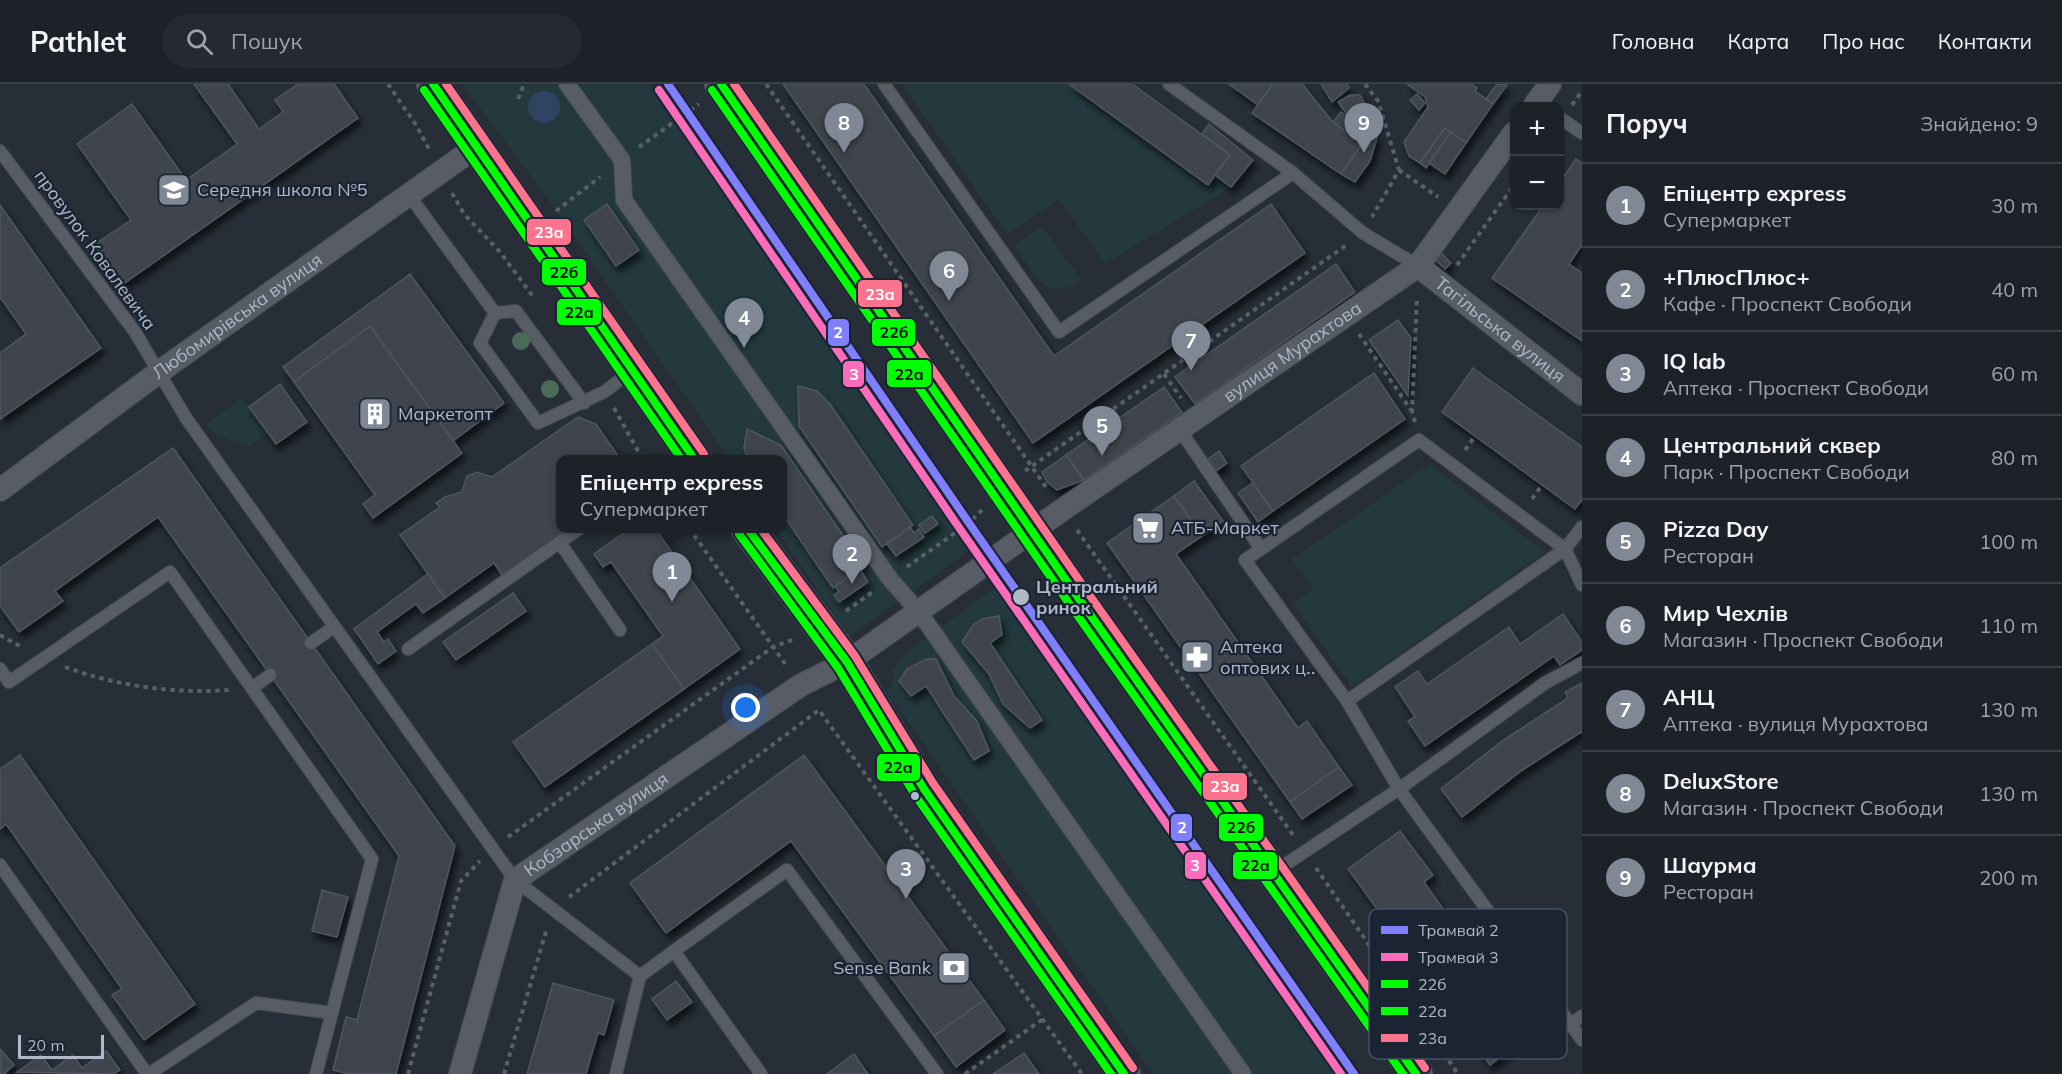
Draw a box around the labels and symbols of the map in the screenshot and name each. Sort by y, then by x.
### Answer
pin: 8 [824,104,864,153]
pin: 9 [1344,104,1384,153]
street label: провулок Ковалевича [30,165,161,334]
school or university icon: Середня школа №5 [156,172,192,208]
place label: Середня школа №5 [197,178,368,201]
line badge: 23а [526,218,572,246]
text: 23а [534,222,564,242]
street label: Любомирівська вулиця [148,248,326,384]
pin: 6 [930,252,968,301]
line badge: 22б [541,258,587,286]
text: 22б [550,262,578,282]
street label: Тагільська вулиця [1430,272,1570,388]
line badge: 23а [857,279,903,308]
text: 23а [865,284,895,304]
street label: вулиця Мурахтова [1219,296,1366,407]
line badge: 22a [556,298,602,326]
pin: 4 [724,298,764,348]
text: 22a [564,302,594,322]
line badge: 2 [827,318,850,347]
line badge: 22б [871,318,916,347]
text: 2 [833,322,843,342]
text: 22б [880,322,908,342]
pin: 7 [1172,322,1210,371]
line badge: 22a [886,359,932,388]
line badge: 3 [842,360,865,388]
text: 3 [849,364,859,384]
text: 22a [894,364,924,384]
building icon: Маркетопт [357,396,393,432]
place label: Маркетопт [398,402,493,425]
pin: 5 [1082,406,1122,456]
supermarket icon: АТБ-Маркет [1130,510,1166,546]
place label: АТБ-Маркет [1171,516,1280,539]
pin: 2 [832,534,872,584]
pin: 1 [652,552,692,602]
place label: Центральний ринок [1036,575,1158,619]
marker: Центральний ринок [1011,587,1031,607]
place label: Аптека оптових ц‥ [1220,635,1316,679]
pharmacy icon: Аптека оптових ц‥ [1179,639,1215,675]
your location [731,693,760,722]
line badge: 22a [876,753,921,782]
text: 22a [883,757,913,777]
street label: Кобзарська вулиця [519,767,673,881]
line badge: 23а [1202,772,1248,801]
text: 23а [1210,776,1240,796]
unlabelled marker [909,790,921,802]
line badge: 2 [1170,813,1193,842]
line badge: 22б [1218,813,1264,842]
text: 2 [1177,817,1187,837]
text: 22б [1227,817,1255,837]
pin: 3 [886,850,926,899]
line badge: 3 [1184,851,1207,880]
line badge: 22a [1232,851,1278,880]
text: 3 [1190,855,1200,875]
text: 22a [1240,855,1270,875]
legend [1369,909,1567,1059]
text: Трамвай 2 [1418,920,1499,940]
text: Трамвай 3 [1418,947,1499,967]
bank icon: Sense Bank [936,950,972,986]
place label: Sense Bank [833,956,932,979]
text: 22б [1418,974,1447,994]
text: 22a [1418,1001,1447,1021]
text: 23а [1418,1028,1447,1048]
scale bar [18,1032,104,1060]

